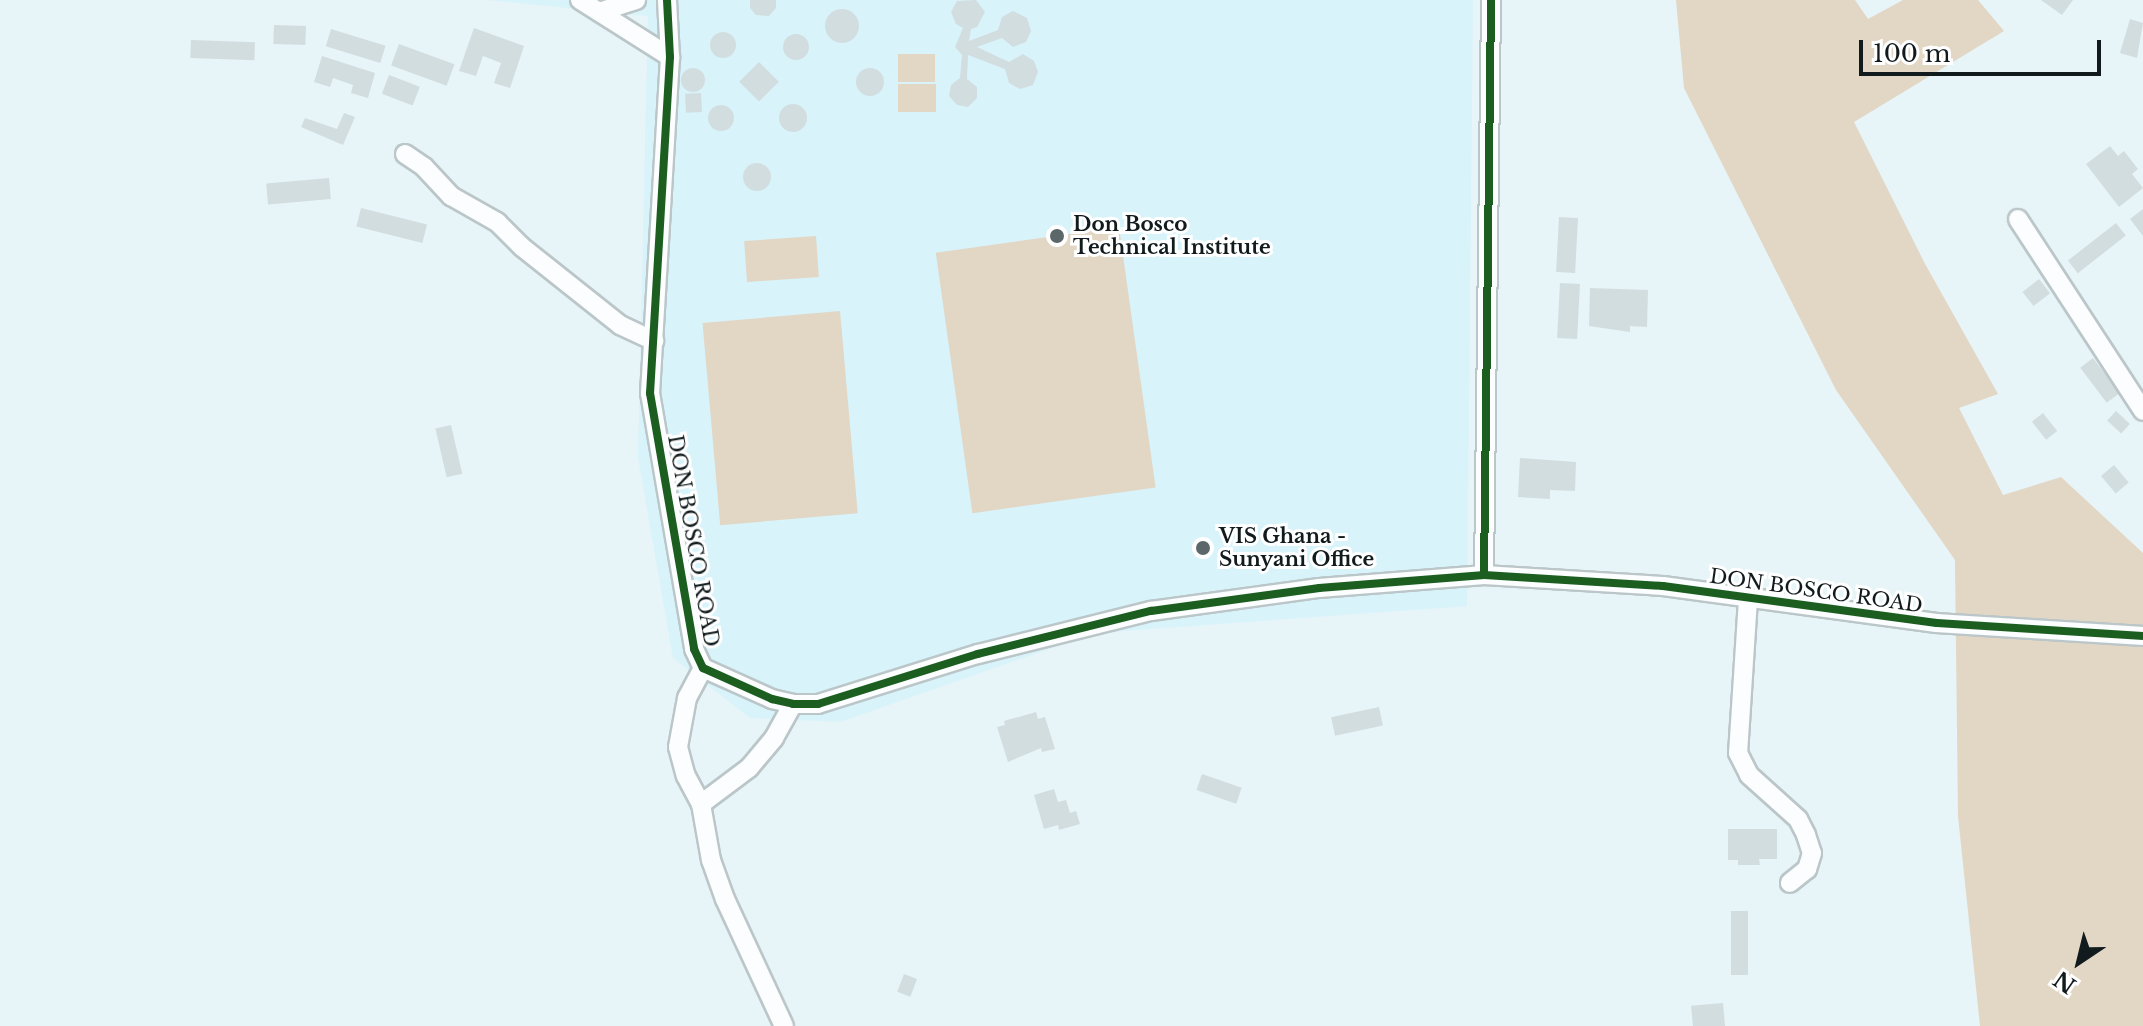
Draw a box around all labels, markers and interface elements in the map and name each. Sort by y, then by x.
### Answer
scale bar [1863,24,2105,74]
text: 100 m [1873,39,1951,68]
place label: Don Bosco Technical Institute [1073,212,1271,259]
marker: Don Bosco Technical Institute [1048,227,1066,245]
street label: DON BOSCO ROAD [663,433,723,649]
place label: VIS Ghana - Sunyani Office [1219,524,1374,571]
marker: VIS Ghana - Sunyani Office [1194,539,1212,557]
street label: DON BOSCO ROAD [1708,564,1924,618]
north arrow [2039,922,2119,1002]
text: N [2049,965,2081,999]

